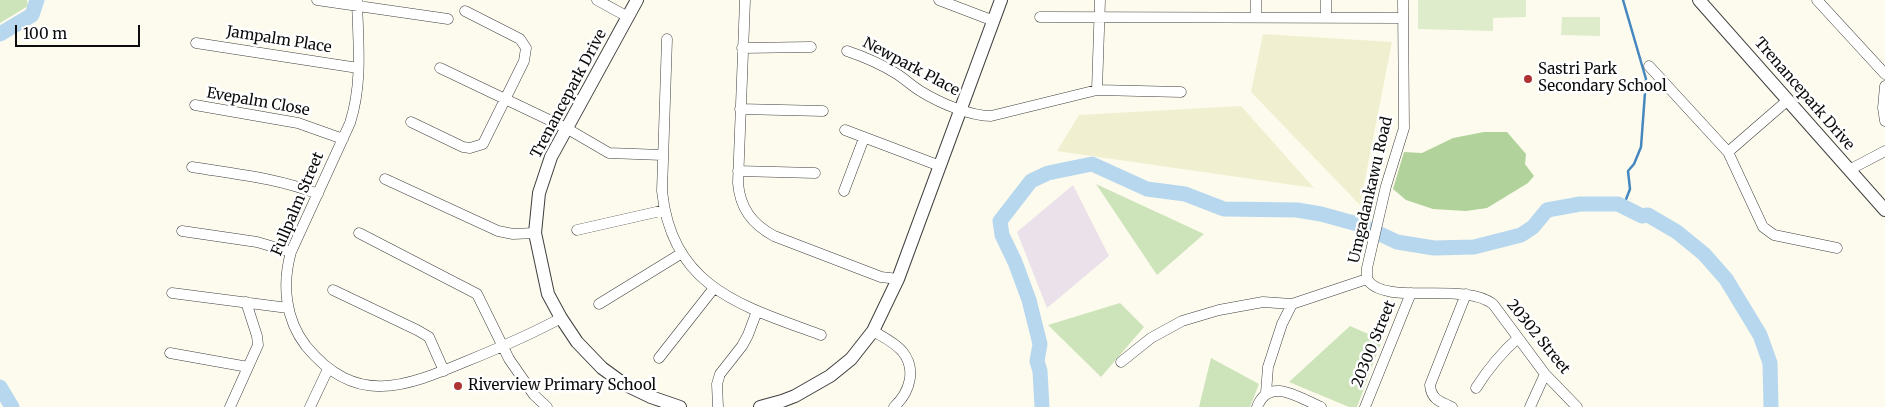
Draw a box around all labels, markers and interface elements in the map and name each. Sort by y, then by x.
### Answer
scale bar [18,15,142,47]
street label: Jampalm Place [225,23,333,57]
text: 100 m [23,24,67,43]
street label: Trenancepark Drive [527,26,611,162]
street label: Newpark Place [860,34,962,100]
street label: Trenancepark Drive [1750,34,1858,154]
place label: Sastri Park Secondary School [1538,61,1667,96]
marker: Sastri Park Secondary School [1522,73,1534,85]
street label: Evepalm Close [205,84,311,120]
street label: Umgadankawu Road [1345,115,1397,265]
street label: Fullpalm Street [268,149,328,259]
street label: 20302 Street [1502,296,1574,378]
street label: 20300 Street [1348,298,1400,390]
place label: Riverview Primary School [468,377,656,395]
marker: Riverview Primary School [452,380,464,392]

